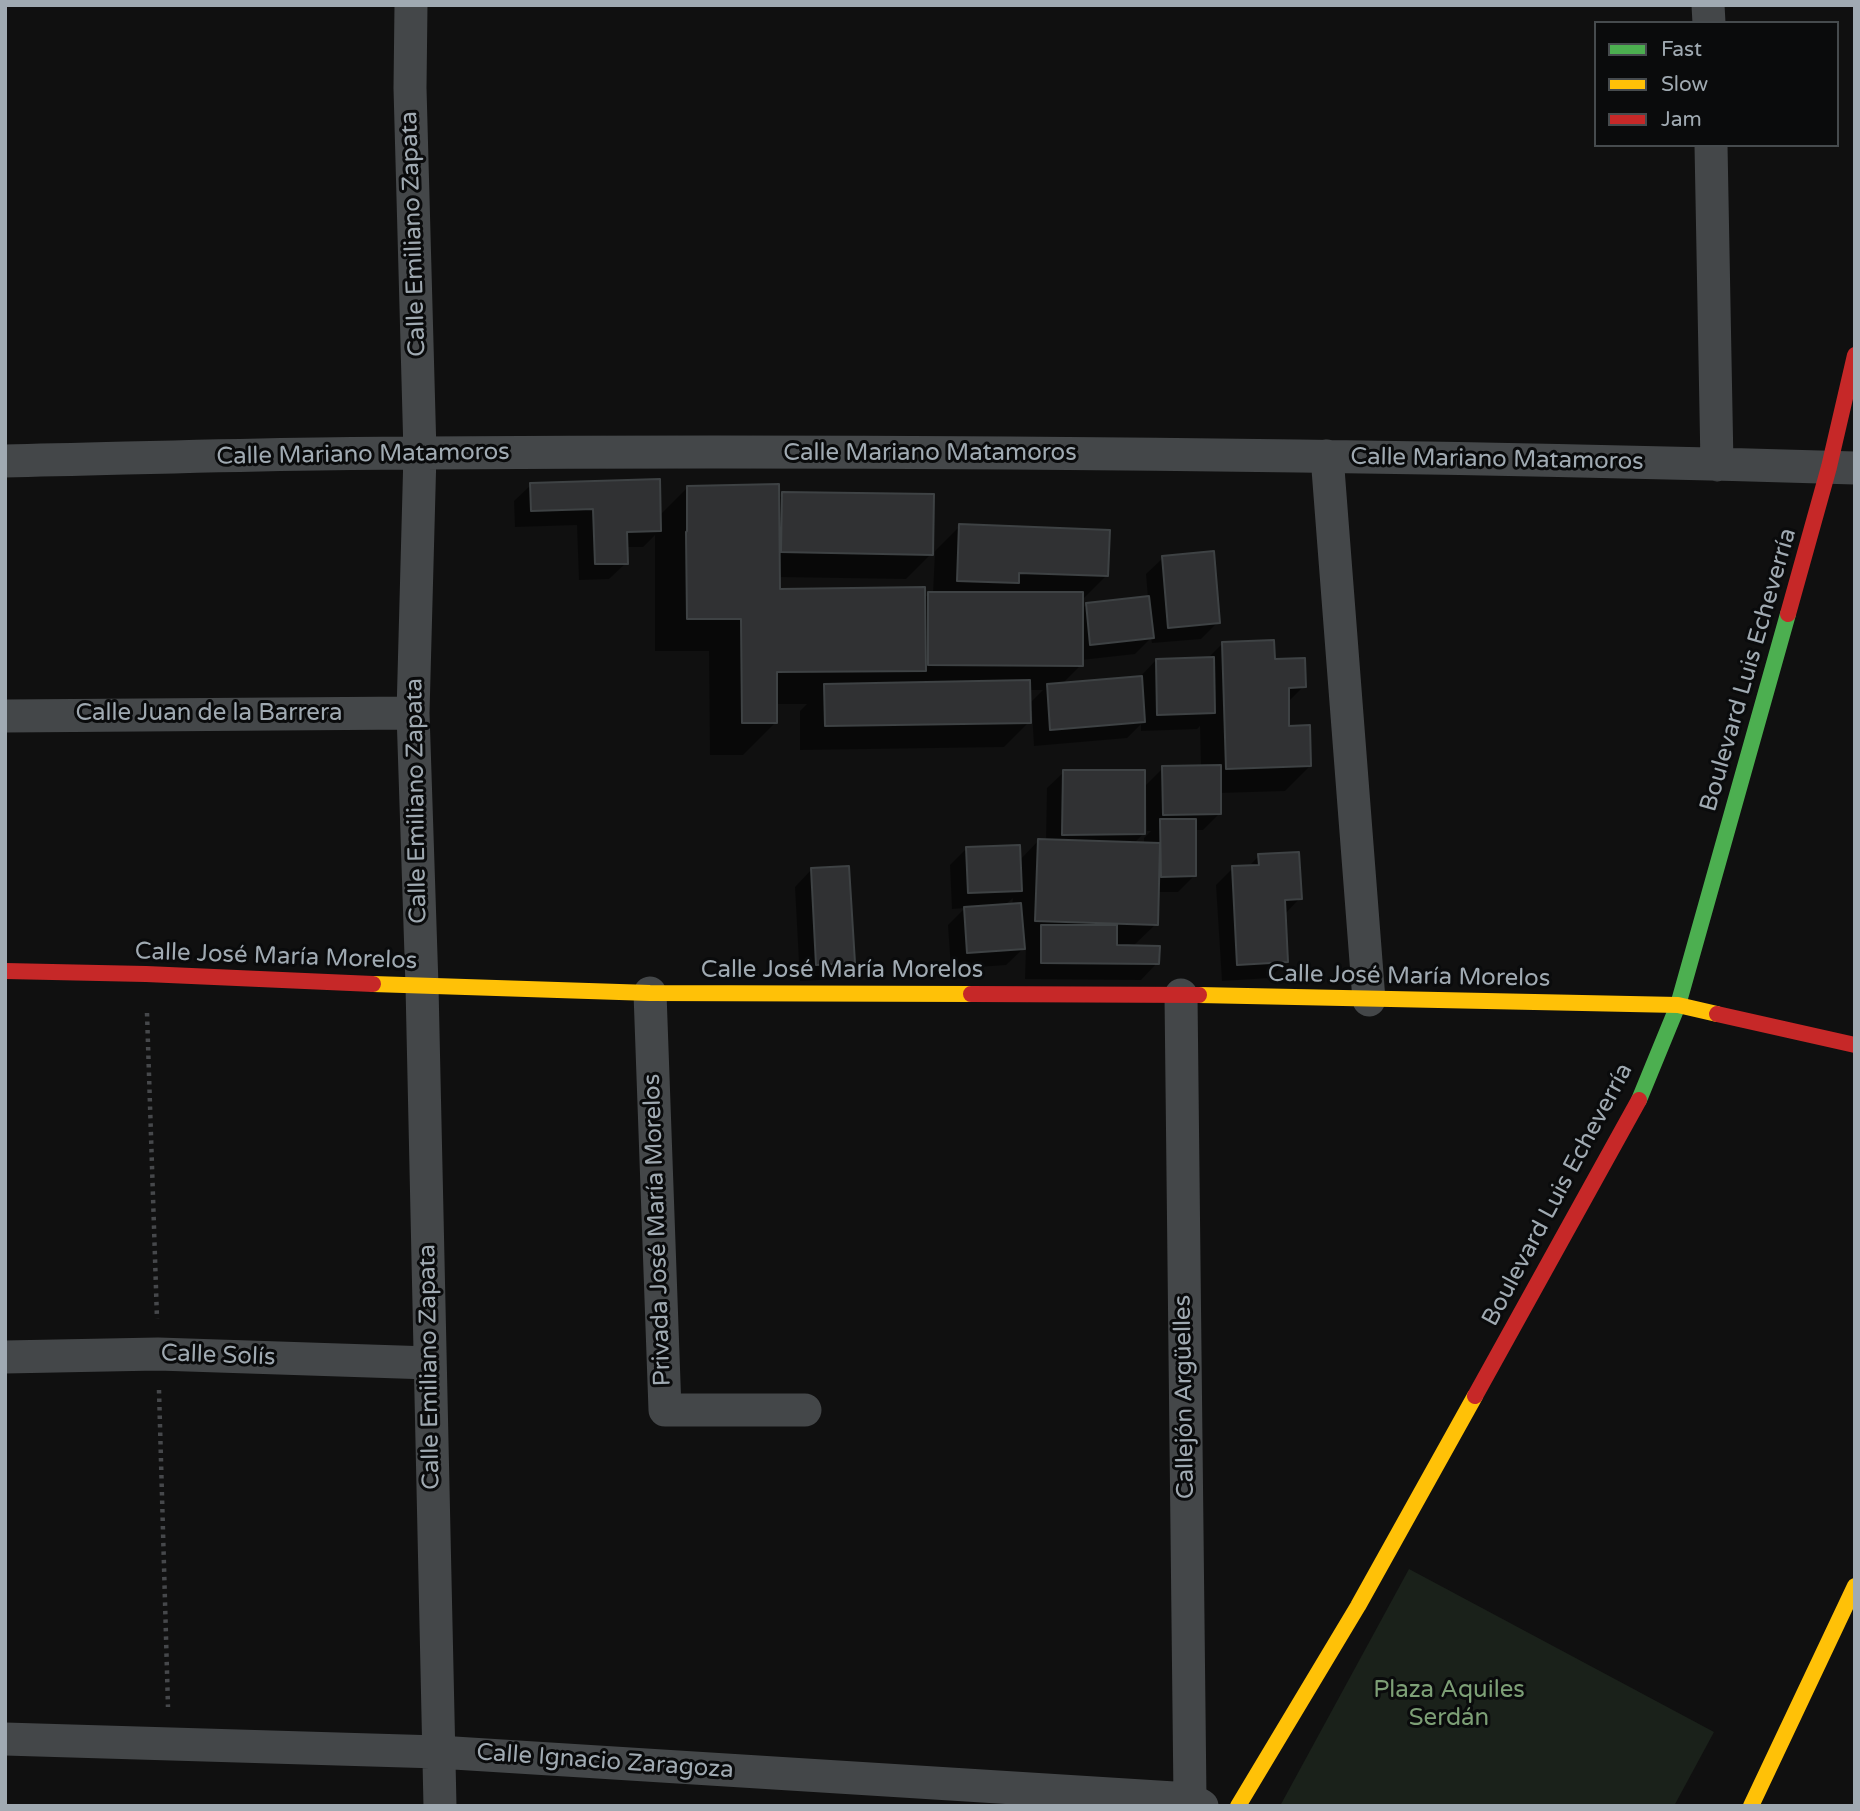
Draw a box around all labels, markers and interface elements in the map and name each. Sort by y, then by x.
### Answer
legend [1594,21,1839,147]
text: Fast [1661,37,1702,62]
text: Slow [1661,72,1708,97]
text: Jam [1661,107,1702,132]
street label: Calle Emiliano Zapata [395,111,433,357]
street label: Calle Mariano Matamoros [216,438,510,472]
street label: Calle Mariano Matamoros [783,440,1077,468]
street label: Calle Mariano Matamoros [1350,443,1644,477]
street label: Boulevard Luis Echeverría [1695,525,1803,815]
street label: Calle Emiliano Zapata [400,678,434,924]
street label: Calle Juan de la Barrera [75,700,343,728]
street label: Calle José María Morelos [134,938,418,976]
street label: Calle José María Morelos [701,957,983,985]
street label: Calle José María Morelos [1267,960,1551,994]
street label: Boulevard Luis Echeverría [1476,1059,1640,1331]
street label: Privada José María Morelos [638,1073,678,1387]
street label: Calle Emiliano Zapata [413,1244,447,1490]
street label: Callejón Argüelles [1169,1295,1201,1499]
street label: Calle Solís [160,1340,276,1372]
park label: Plaza Aquiles Serdán [1373,1677,1525,1733]
street label: Calle Ignacio Zaragoza [475,1739,735,1785]

